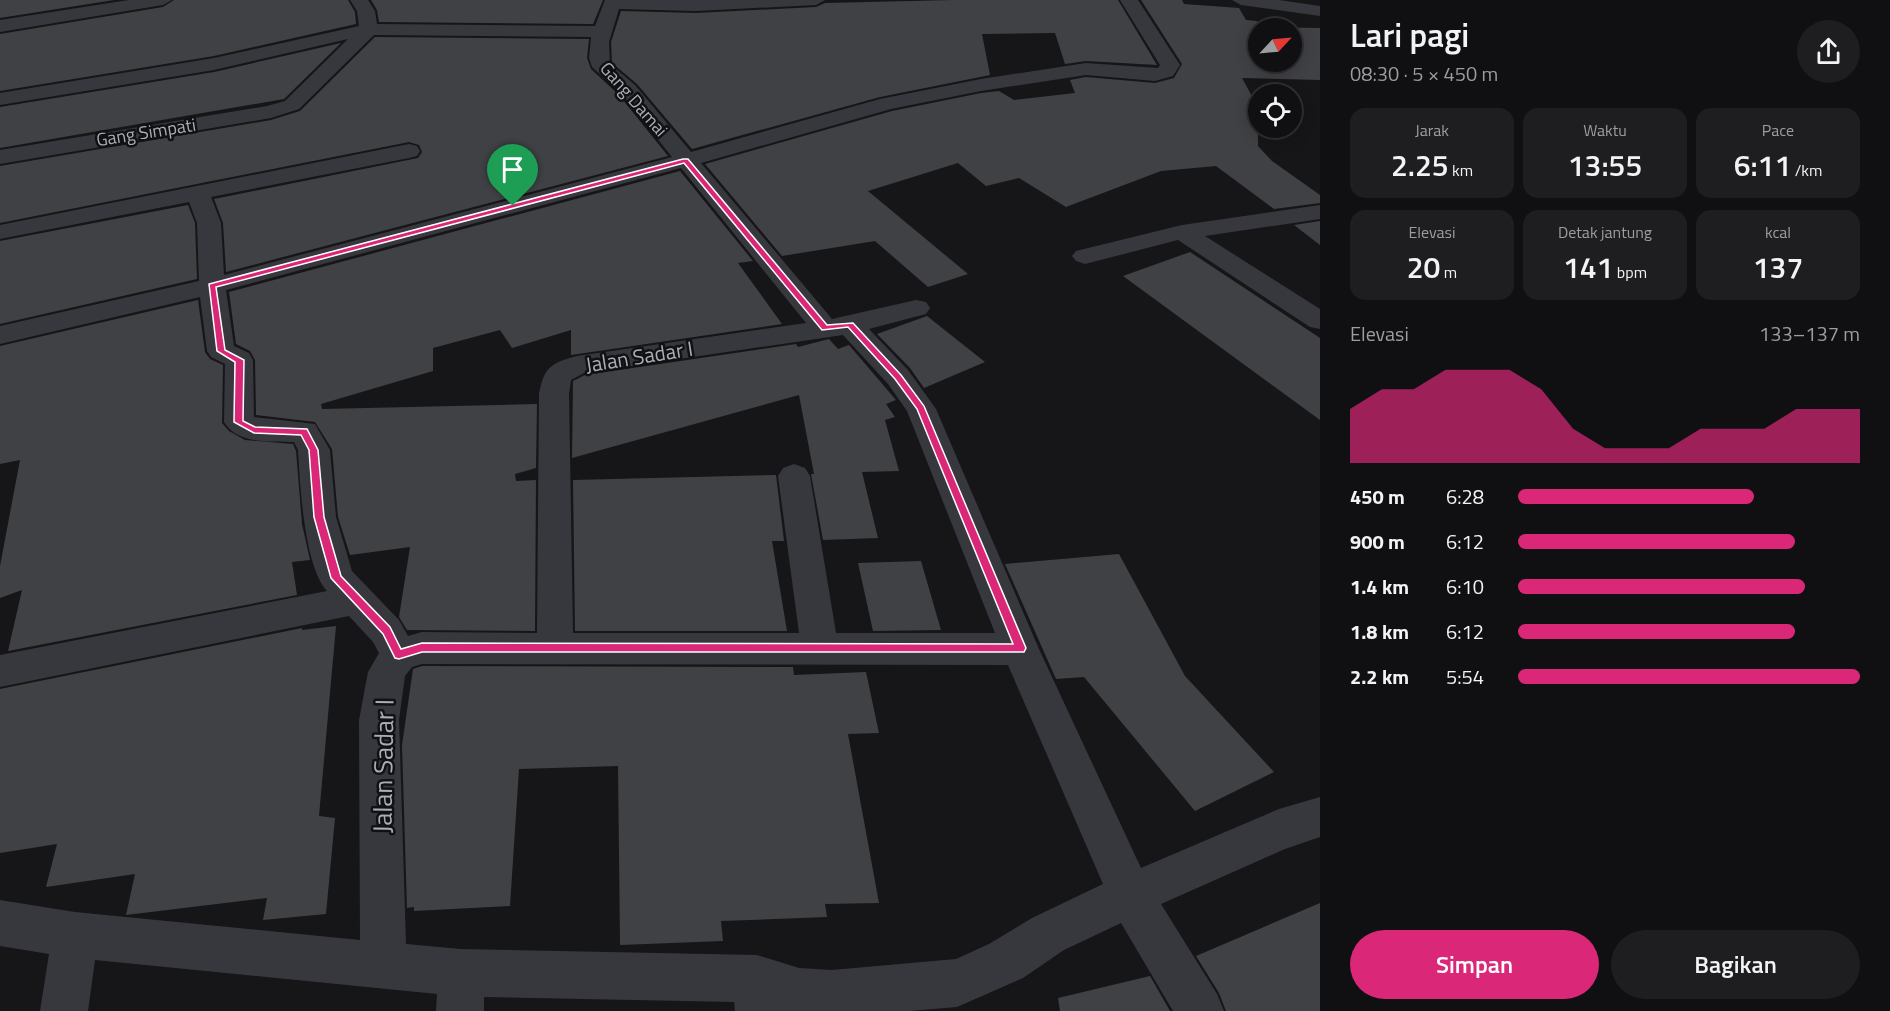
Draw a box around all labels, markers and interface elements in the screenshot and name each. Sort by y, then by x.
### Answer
text: Lari pagi [1350,10,1469,60]
north arrow [1248,18,1302,72]
map controls [1248,18,1302,138]
button: share [1797,20,1860,83]
street label: Gang Damai [594,56,674,142]
text: 08:30 · 5 × 450 m [1350,58,1498,89]
button: locate [1248,84,1302,138]
street label: Gang Simpati [94,111,198,153]
text: Jarak [1415,118,1449,142]
text: Waktu [1583,118,1627,142]
text: Pace [1762,118,1794,142]
text: 2.25 [1391,142,1449,188]
text: 13:55 [1568,142,1642,188]
text: 6:11 [1734,142,1791,188]
pin [487,144,538,206]
icon: arrive [496,153,529,186]
text: km [1449,158,1473,182]
text: /km [1791,158,1822,182]
text: Elevasi [1408,220,1456,244]
text: Detak jantung [1558,220,1652,244]
text: kcal [1765,220,1791,244]
text: 20 [1407,244,1440,290]
text: 141 [1563,244,1613,290]
text: 137 [1753,244,1803,290]
text: m [1440,260,1457,284]
text: bpm [1613,260,1647,284]
text: Elevasi [1350,318,1409,349]
text: 133–137 m [1759,318,1860,349]
street label: Jalan Sadar I [583,332,695,380]
text: 450 m [1350,481,1405,512]
text: 6:28 [1446,481,1484,512]
text: 900 m [1350,526,1405,557]
text: 6:12 [1446,526,1484,557]
text: 1.4 km [1350,571,1409,602]
text: 6:10 [1446,571,1484,602]
text: 1.8 km [1350,616,1409,647]
text: 6:12 [1446,616,1484,647]
text: 2.2 km [1350,661,1409,692]
text: 5:54 [1446,661,1484,692]
street label: Jalan Sadar I [362,699,404,833]
button: Simpan [1350,930,1599,999]
button: Bagikan [1611,930,1860,999]

